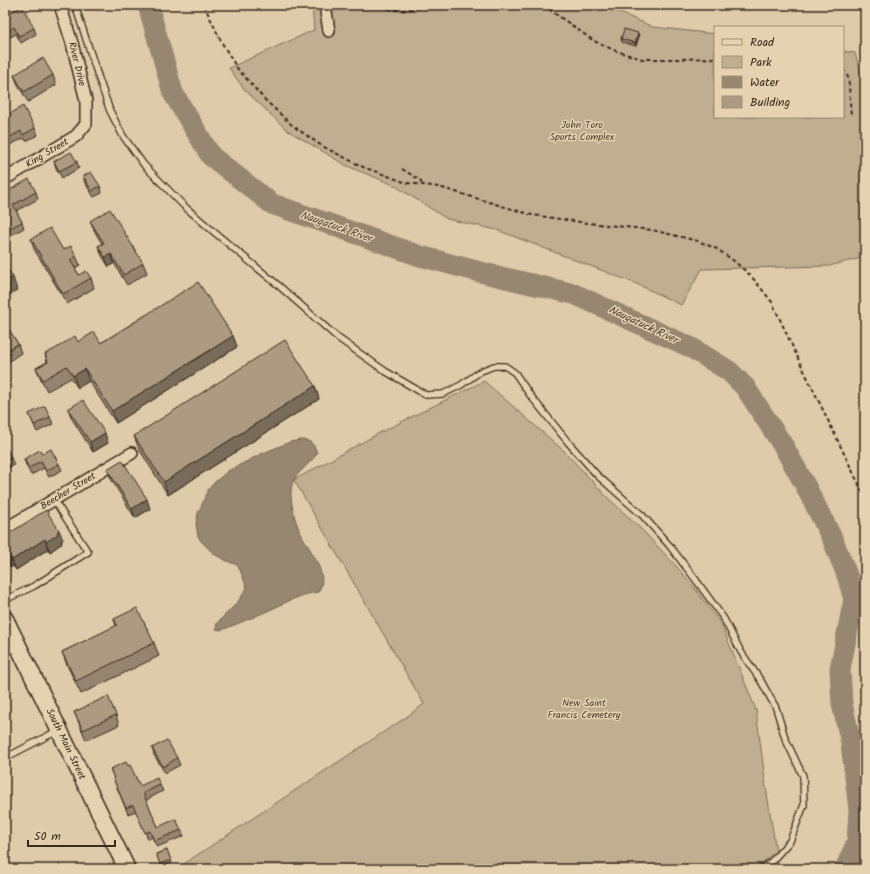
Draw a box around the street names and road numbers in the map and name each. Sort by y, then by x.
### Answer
street label: River Drive [64,40,90,88]
street label: King Street [22,134,72,172]
street label: Beecher Street [37,468,99,514]
street label: South Main Street [42,706,90,782]

